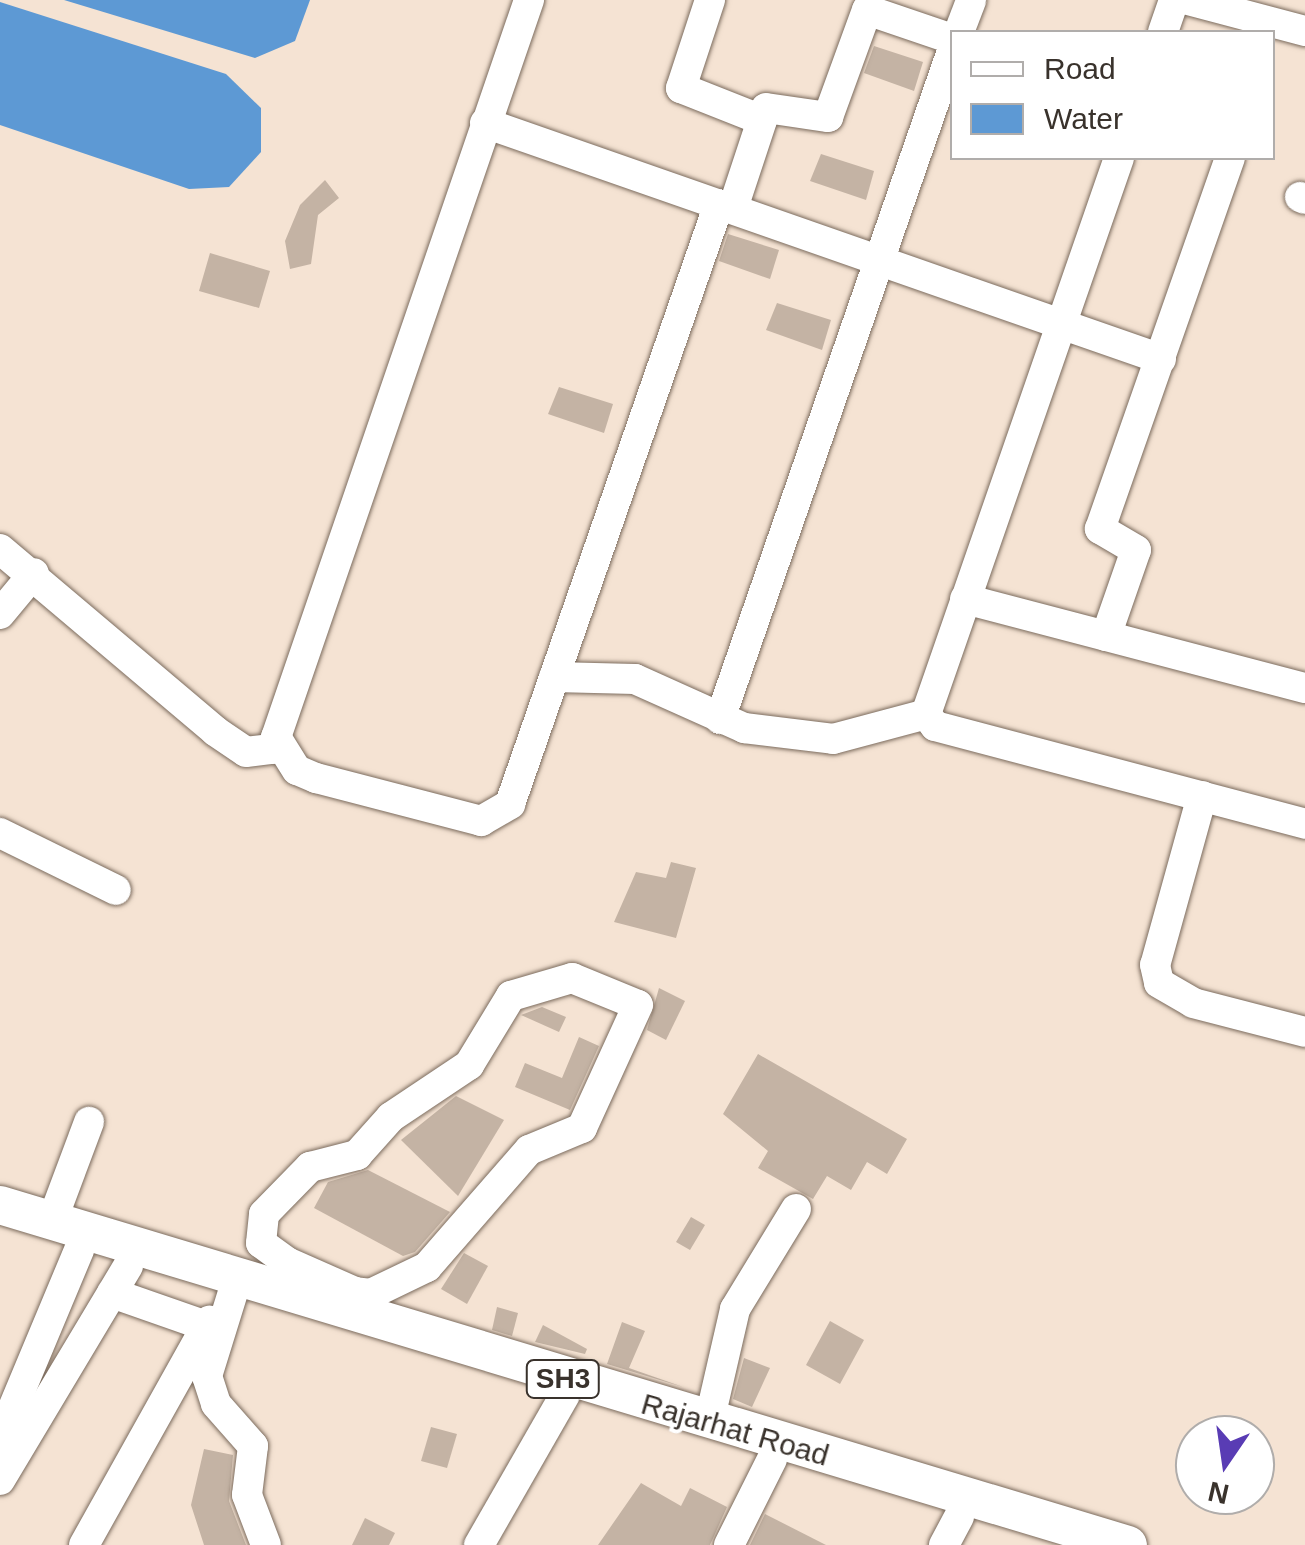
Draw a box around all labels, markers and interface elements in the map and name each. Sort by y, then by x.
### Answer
legend [950,30,1275,160]
text: Road [1044,52,1116,85]
text: Water [1044,102,1123,135]
road number: SH3 [526,1356,600,1402]
street label: Rajarhat Road [637,1386,833,1474]
north arrow [1175,1415,1275,1515]
text: N [1205,1475,1232,1510]

